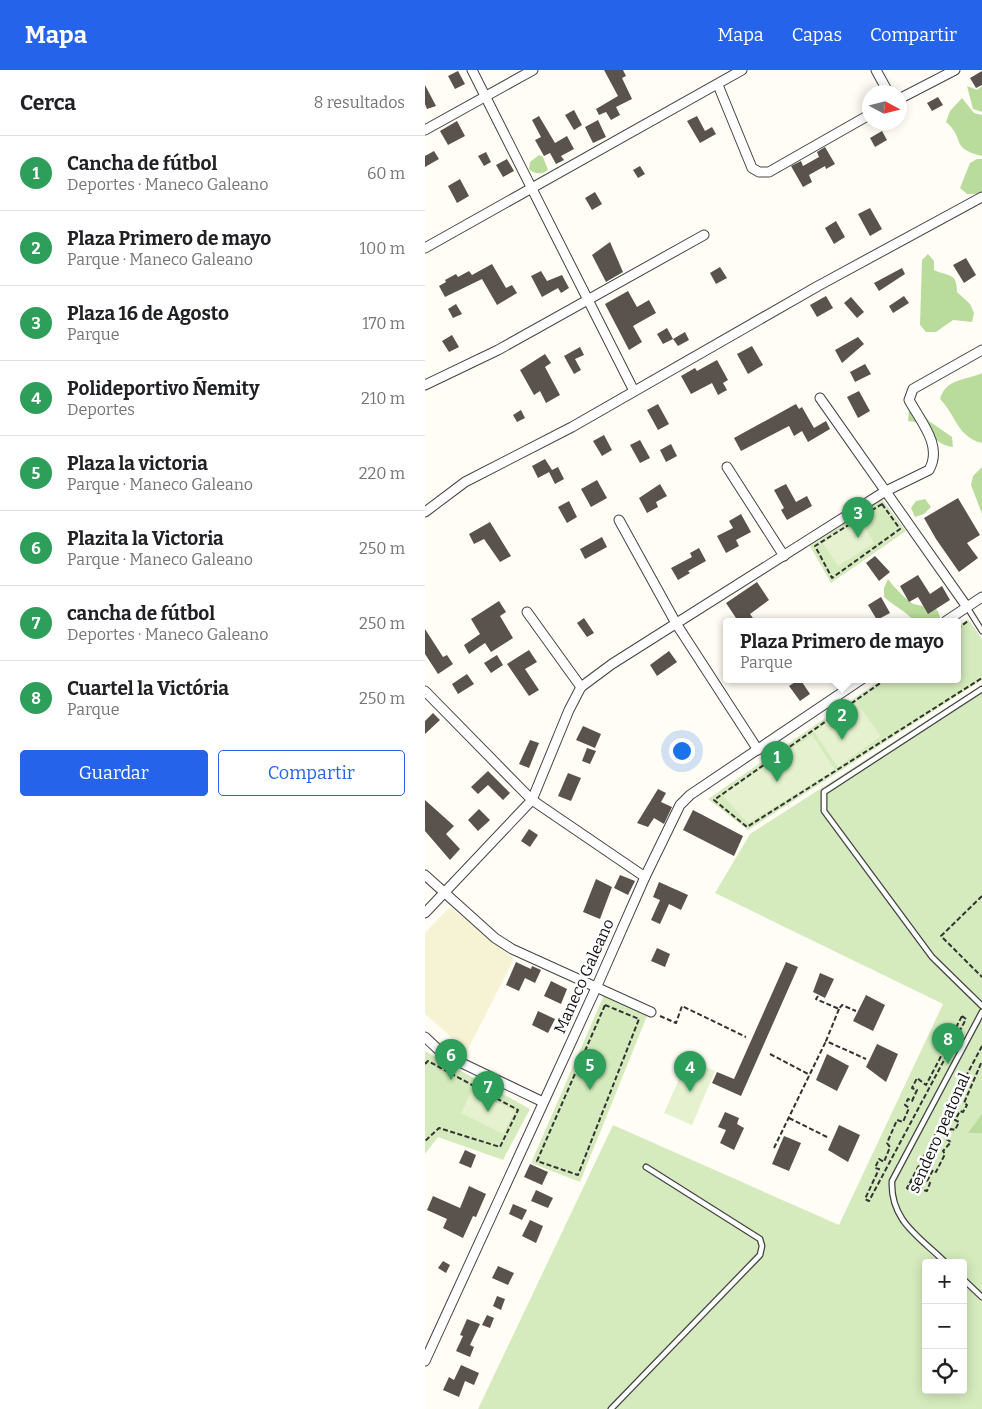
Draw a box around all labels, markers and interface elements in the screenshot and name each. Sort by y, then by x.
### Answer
text: Mapa [25,21,87,49]
text: Mapa [718,24,764,46]
text: Capas [792,24,842,46]
text: Compartir [870,24,957,46]
north arrow [862,85,907,130]
text: Cerca [20,90,76,116]
text: 8 resultados [314,93,405,112]
text: Cancha de fútbol [67,152,217,175]
text: 1 [33,164,39,183]
text: 60 m [367,164,405,183]
text: Deportes · Maneco Galeano [67,175,268,194]
text: Plaza Primero de mayo [67,227,271,250]
text: 2 [31,239,41,258]
text: 100 m [360,239,405,258]
text: Parque · Maneco Galeano [67,250,253,269]
text: Plaza 16 de Agosto [67,302,229,325]
text: 3 [31,314,41,333]
text: 170 m [362,314,405,333]
text: Parque [67,325,120,344]
text: Polideportivo Ñemity [67,377,259,400]
text: 4 [31,389,41,408]
text: 210 m [361,389,405,408]
text: Deportes [67,400,135,419]
text: Plaza la victoria [67,452,208,475]
text: 5 [32,464,40,483]
text: 220 m [359,464,405,483]
text: Parque · Maneco Galeano [67,475,253,494]
pin: 3 [842,497,874,538]
text: Plazita la Victoria [67,527,224,550]
text: 6 [31,539,41,558]
text: 250 m [359,539,405,558]
text: Parque · Maneco Galeano [67,550,253,569]
text: cancha de fútbol [67,602,215,625]
text: 7 [32,614,40,633]
text: 250 m [359,614,405,633]
popup [723,618,961,683]
text: Deportes · Maneco Galeano [67,625,268,644]
text: Plaza Primero de mayo [740,630,944,653]
text: Parque [740,653,792,672]
text: Cuartel la Victória [67,677,229,700]
text: 8 [31,689,41,708]
text: 250 m [359,689,405,708]
pin: 2 [826,699,858,740]
text: Parque [67,700,120,719]
your location [669,738,695,764]
pin: 1 [761,741,793,782]
button: Guardar [20,750,208,796]
button: Compartir [218,750,405,796]
street label: Maneco Galeano [550,916,618,1036]
pin: 8 [932,1023,964,1064]
pin: 6 [435,1039,467,1080]
pin: 5 [574,1049,606,1090]
pin: 4 [674,1051,706,1092]
street label: sendero peatonal [904,1070,974,1196]
pin: 7 [472,1071,504,1112]
map controls [922,1259,967,1394]
button: + [922,1259,967,1304]
button: − [922,1304,967,1349]
button: locate [922,1349,967,1394]

